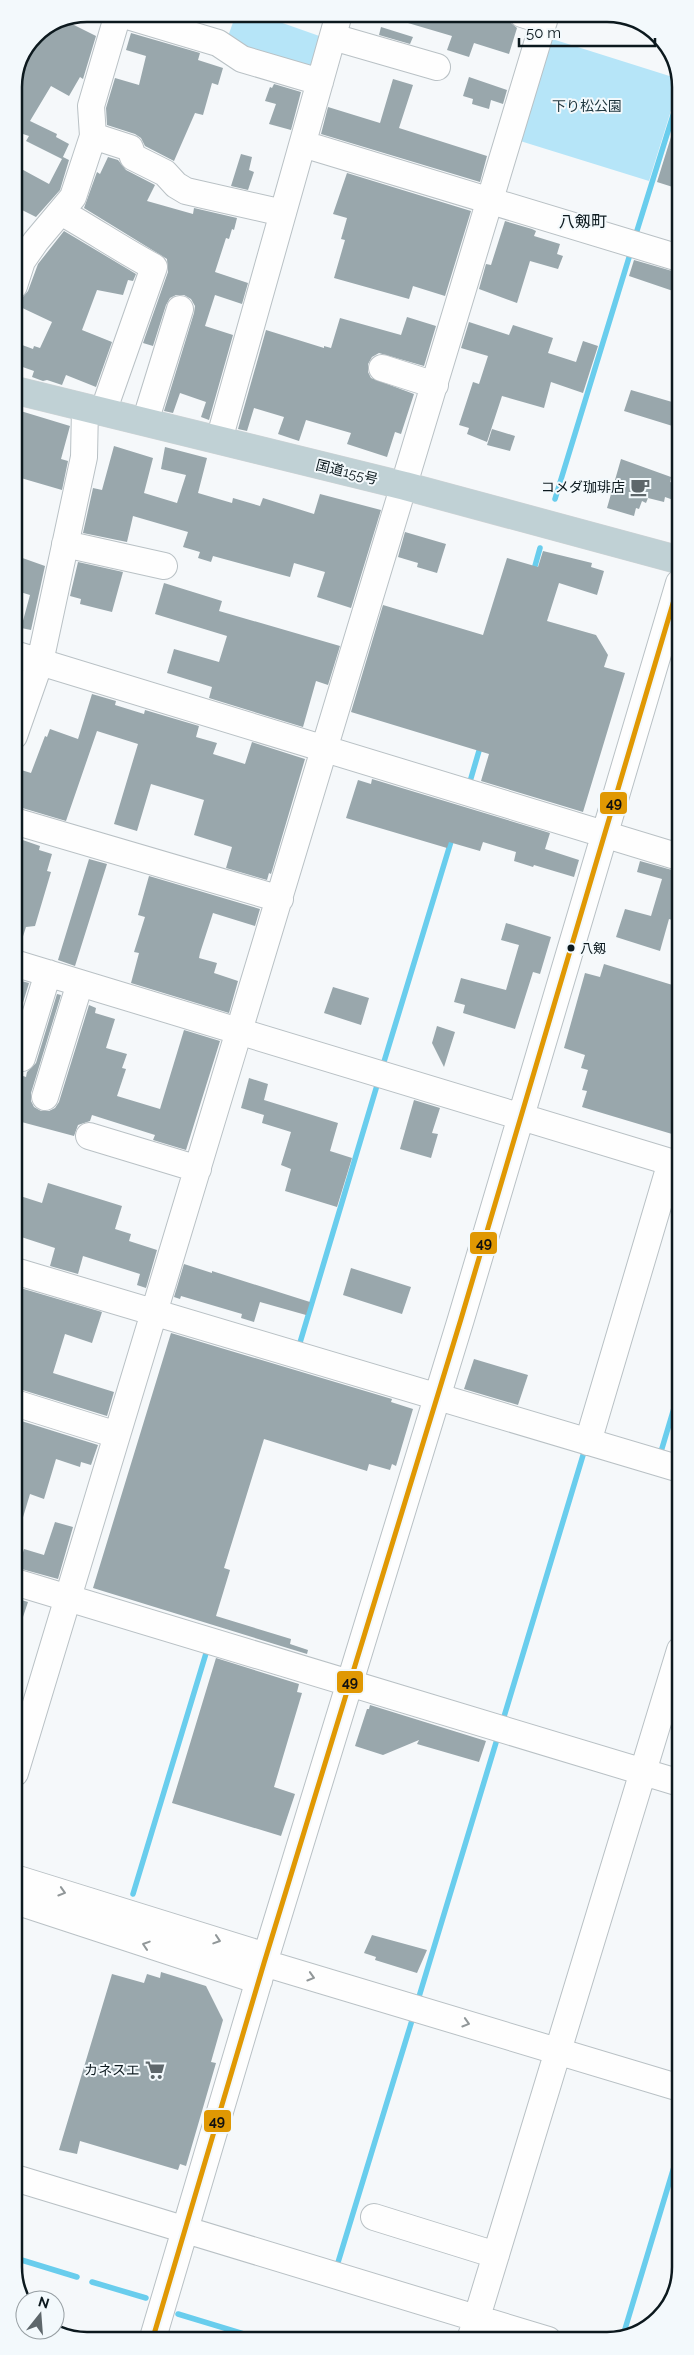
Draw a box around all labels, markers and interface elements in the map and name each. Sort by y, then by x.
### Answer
scale bar [519,15,655,47]
text: 50 m [526,24,561,42]
park label: 下り松公園 [552,98,622,114]
district label: 八剱町 [559,212,607,231]
street label: 国道155号 [314,457,380,487]
cafe icon: コメダ珈琲店 [629,476,651,498]
place label: コメダ珈琲店 [541,479,625,495]
line badge: 49 [599,791,628,815]
text: 49 [606,795,622,811]
place label: 八剱 [580,941,606,956]
marker: 八剱 [566,943,576,953]
line badge: 49 [469,1231,498,1255]
text: 49 [476,1235,492,1251]
line badge: 49 [336,1670,364,1694]
text: 49 [342,1674,358,1690]
one-way arrow [57,1886,65,1896]
one-way arrow [212,1934,220,1944]
one-way arrow [142,1940,150,1950]
one-way arrow [306,1971,315,1981]
one-way arrow [462,2018,470,2028]
supermarket icon: カネスエ [144,2059,166,2081]
place label: カネスエ [84,2062,140,2078]
line badge: 49 [203,2109,232,2133]
text: 49 [209,2113,225,2129]
north arrow [15,2290,65,2340]
text: N [36,2293,51,2312]

